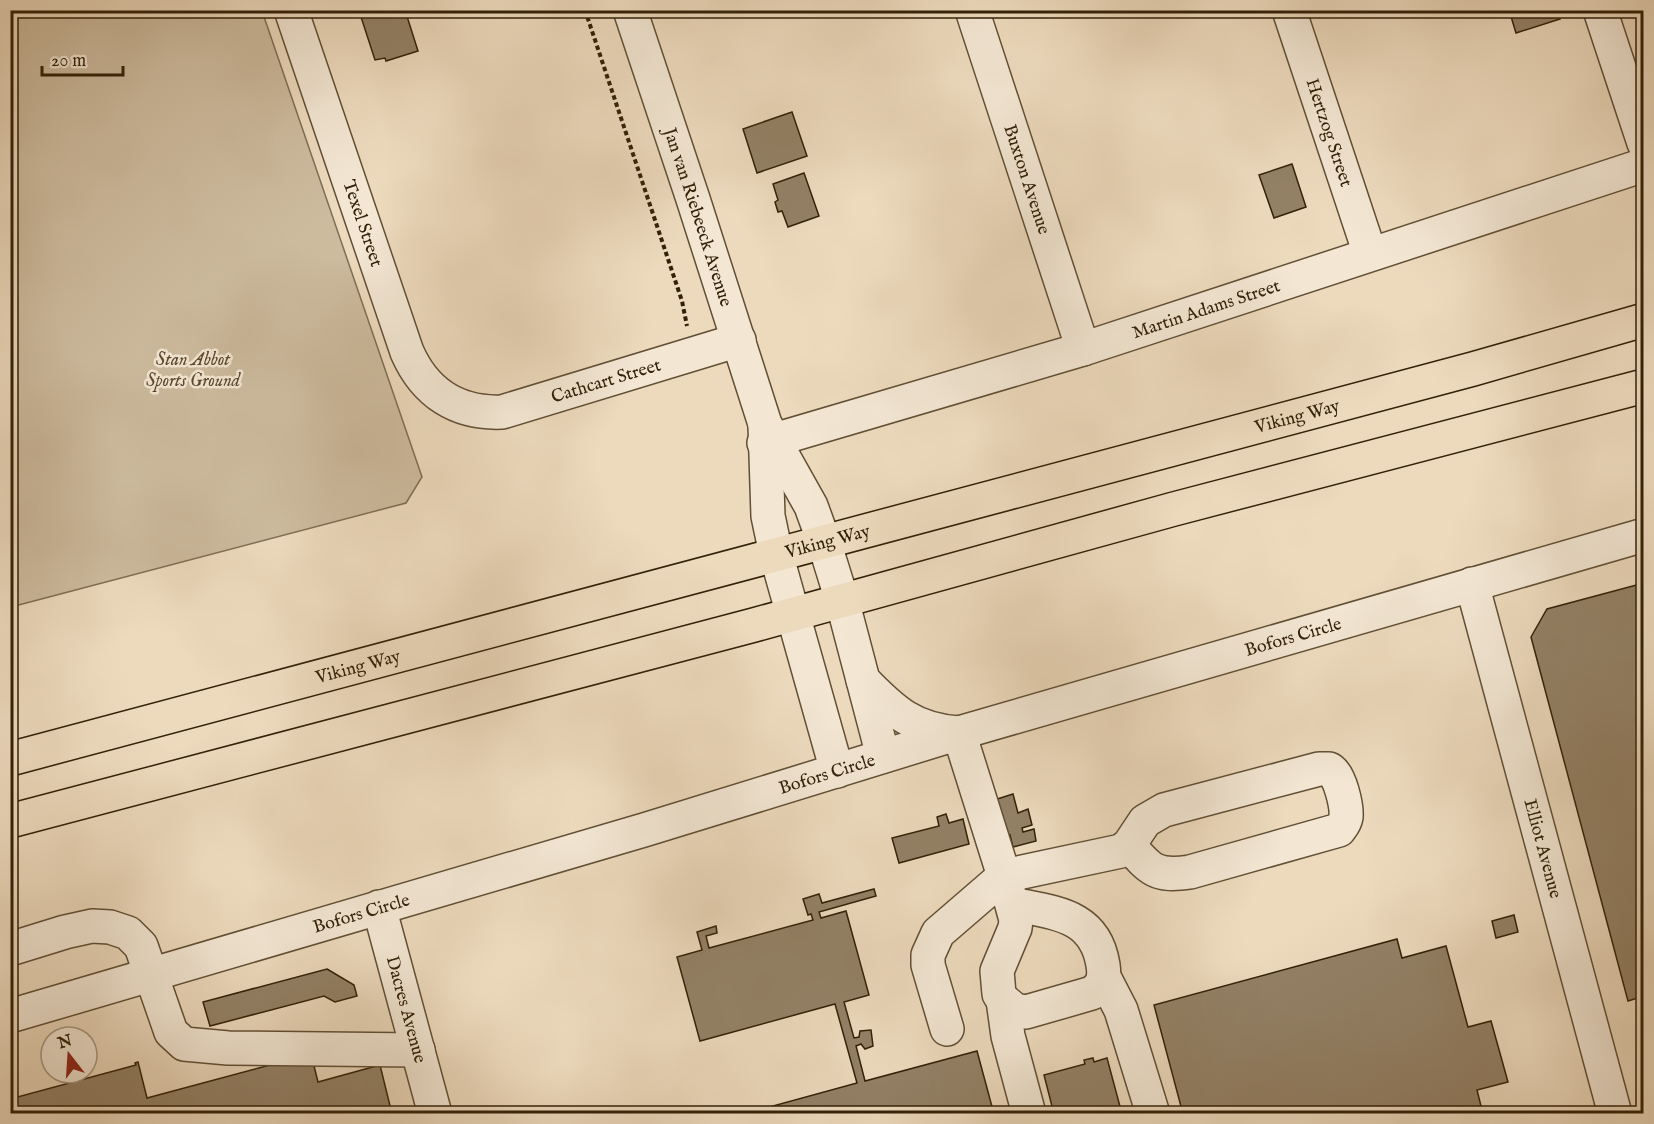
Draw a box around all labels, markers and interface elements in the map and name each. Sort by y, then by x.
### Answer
scale bar [42,39,123,77]
text: 20 m [51,50,86,73]
street label: Hertzog Street [1300,76,1357,190]
street label: Buxton Avenue [997,122,1055,238]
street label: Jan van Riebeeck Avenue [656,123,737,310]
street label: Texel Street [336,177,387,270]
street label: Martin Adams Street [1130,275,1283,345]
park label: Stan Abbot Sports Ground [146,349,242,393]
street label: Cathcart Street [549,354,664,409]
street label: Viking Way [1252,395,1343,440]
street label: Viking Way [782,520,873,565]
street label: Bofors Circle [1242,613,1344,663]
street label: Viking Way [312,645,403,690]
street label: Bofors Circle [776,749,878,801]
street label: Elliot Avenue [1518,797,1566,901]
street label: Bofors Circle [311,889,413,939]
street label: Dacres Avenue [380,954,431,1066]
north arrow [39,1025,99,1085]
text: N [55,1031,75,1054]

